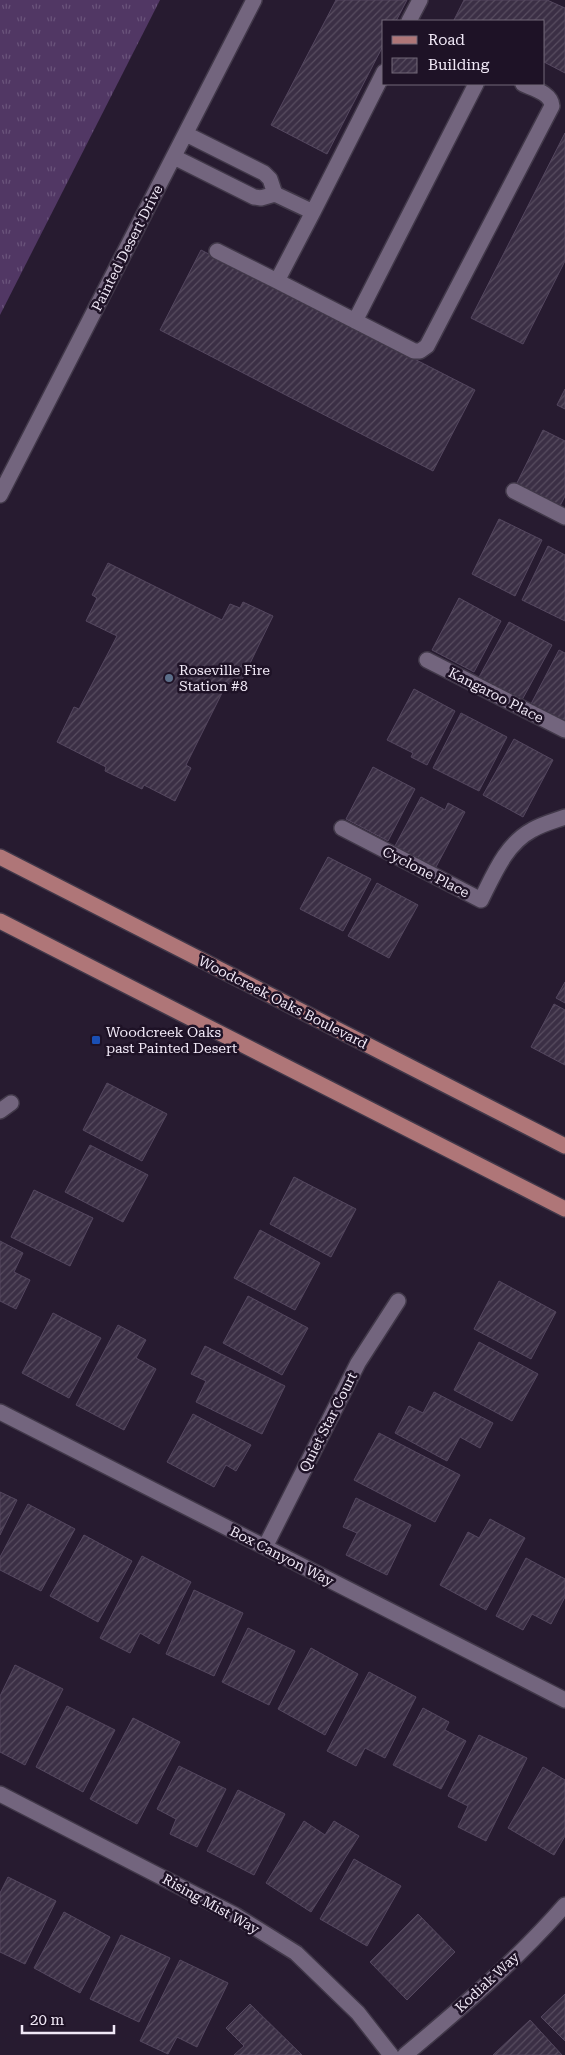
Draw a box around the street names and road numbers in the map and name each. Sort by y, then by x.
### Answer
street label: Painted Desert Drive [88,182,166,314]
street label: Kangaroo Place [446,664,546,726]
street label: Cyclone Place [380,843,472,901]
street label: Woodcreek Oaks Boulevard [196,952,370,1052]
street label: Quiet Star Court [296,1369,360,1475]
street label: Box Canyon Way [227,1523,337,1589]
street label: Rising Mist Way [160,1871,263,1938]
street label: Kodiak Way [452,1948,523,2016]

